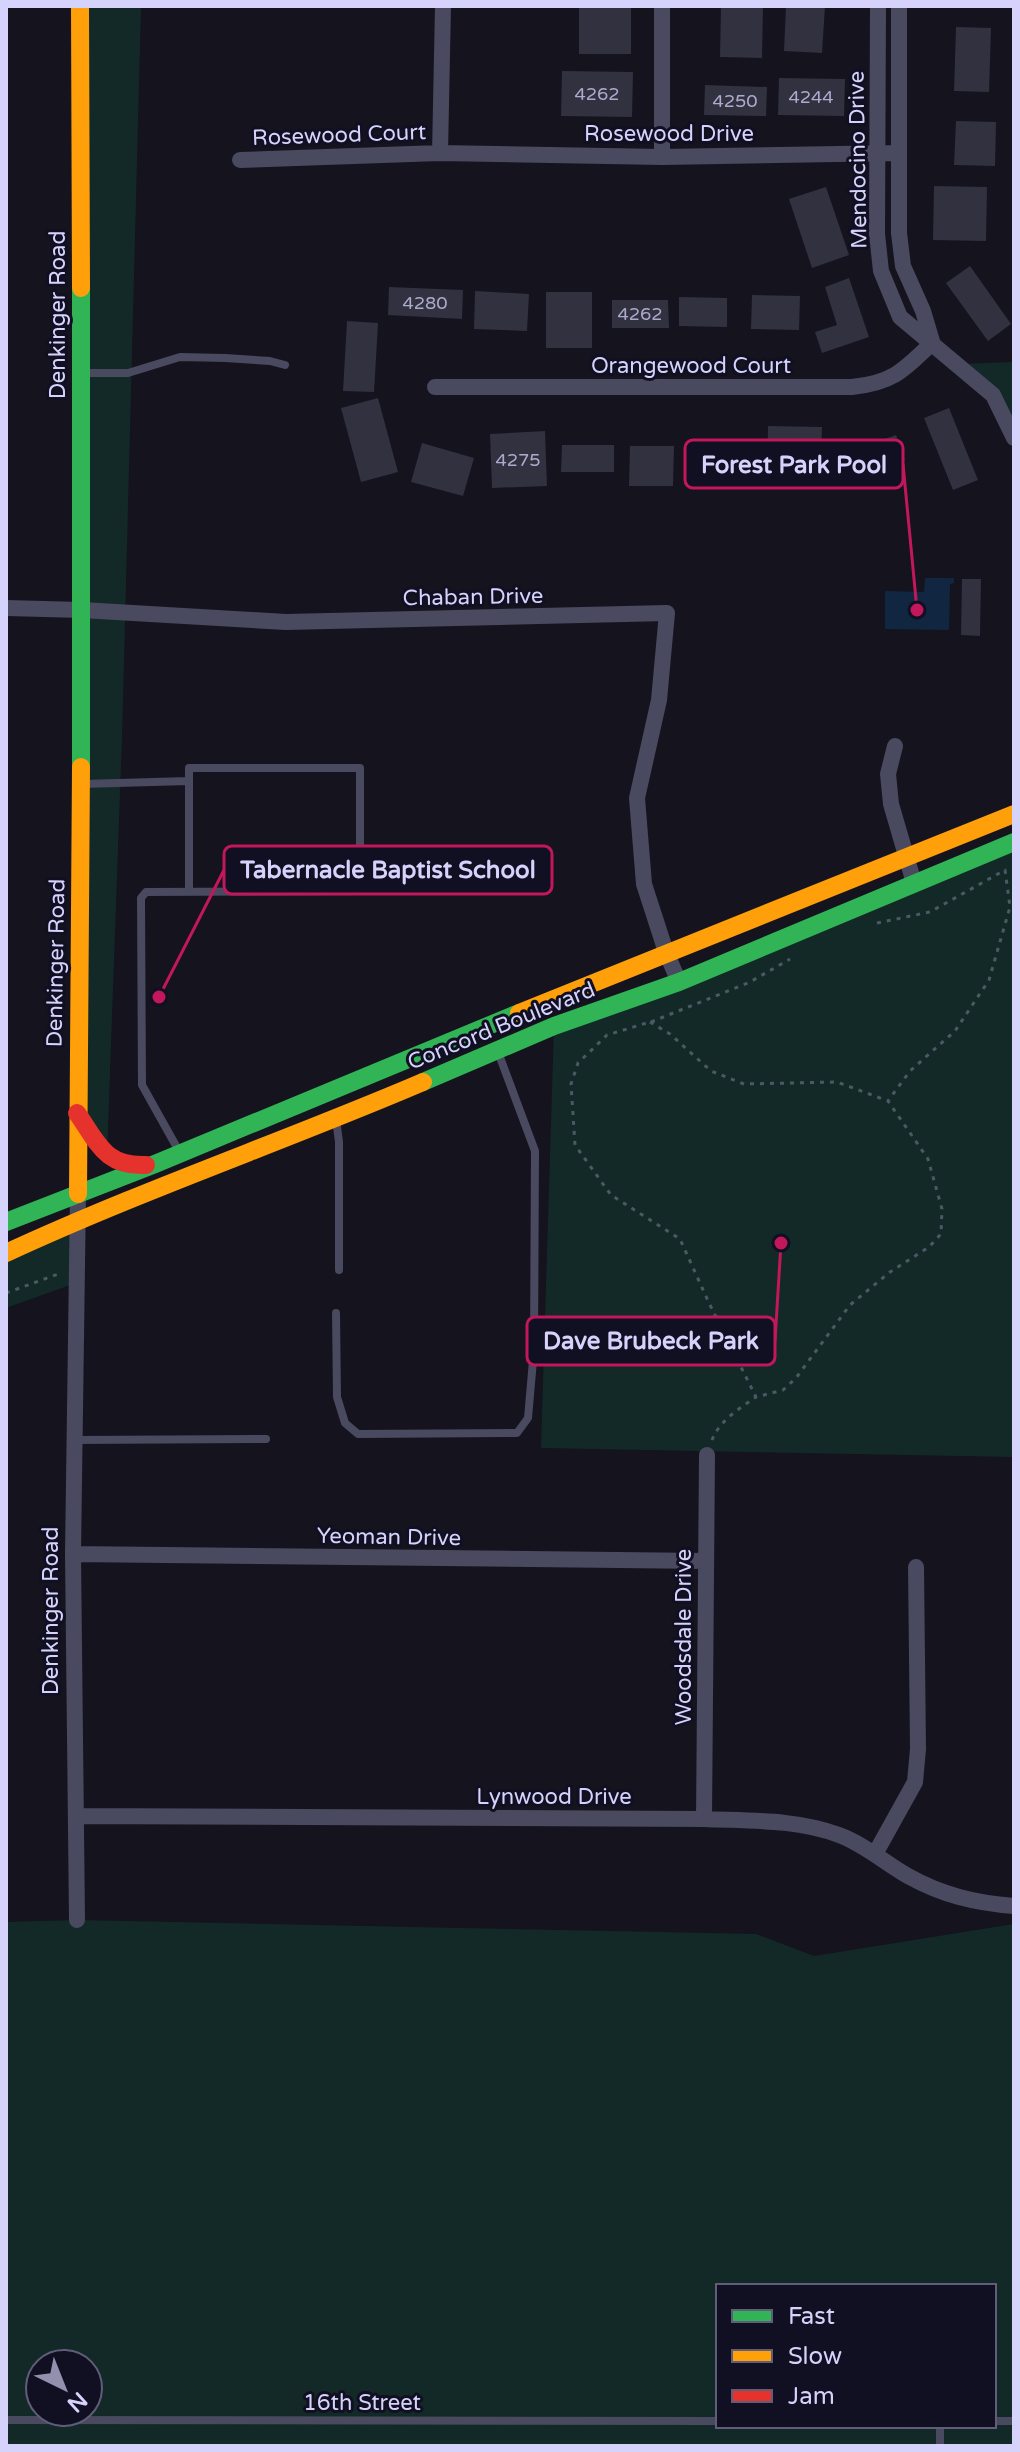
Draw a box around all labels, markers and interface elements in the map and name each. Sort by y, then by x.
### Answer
street label: Mendocino Drive [843,71,873,249]
house number: 4262 [574,83,620,105]
house number: 4244 [788,86,834,108]
house number: 4250 [712,90,758,112]
street label: Rosewood Court [252,119,426,151]
street label: Rosewood Drive [584,121,754,147]
street label: Denkinger Road [45,231,71,399]
house number: 4280 [402,292,448,314]
house number: 4262 [617,303,663,325]
street label: Orangewood Court [591,353,791,379]
callout: Forest Park Pool [685,440,903,488]
house number: 4275 [495,449,541,471]
text: Forest Park Pool [701,451,887,480]
street label: Chaban Drive [402,583,544,611]
callout: Tabernacle Baptist School [224,846,552,894]
text: Tabernacle Baptist School [239,856,536,885]
street label: Denkinger Road [42,879,70,1048]
street label: Concord Boulevard [404,976,599,1075]
callout: Dave Brubeck Park [527,1317,775,1365]
text: Dave Brubeck Park [543,1327,759,1356]
street label: Yeoman Drive [317,1523,461,1551]
street label: Denkinger Road [38,1527,64,1695]
street label: Woodsdale Drive [671,1549,697,1725]
street label: Lynwood Drive [476,1784,632,1810]
legend [716,2284,996,2428]
text: Fast [788,2302,835,2331]
text: Slow [788,2342,842,2371]
north arrow [24,2348,104,2428]
text: Jam [788,2382,835,2411]
text: N [62,2386,92,2417]
street label: 16th Street [303,2390,421,2416]

